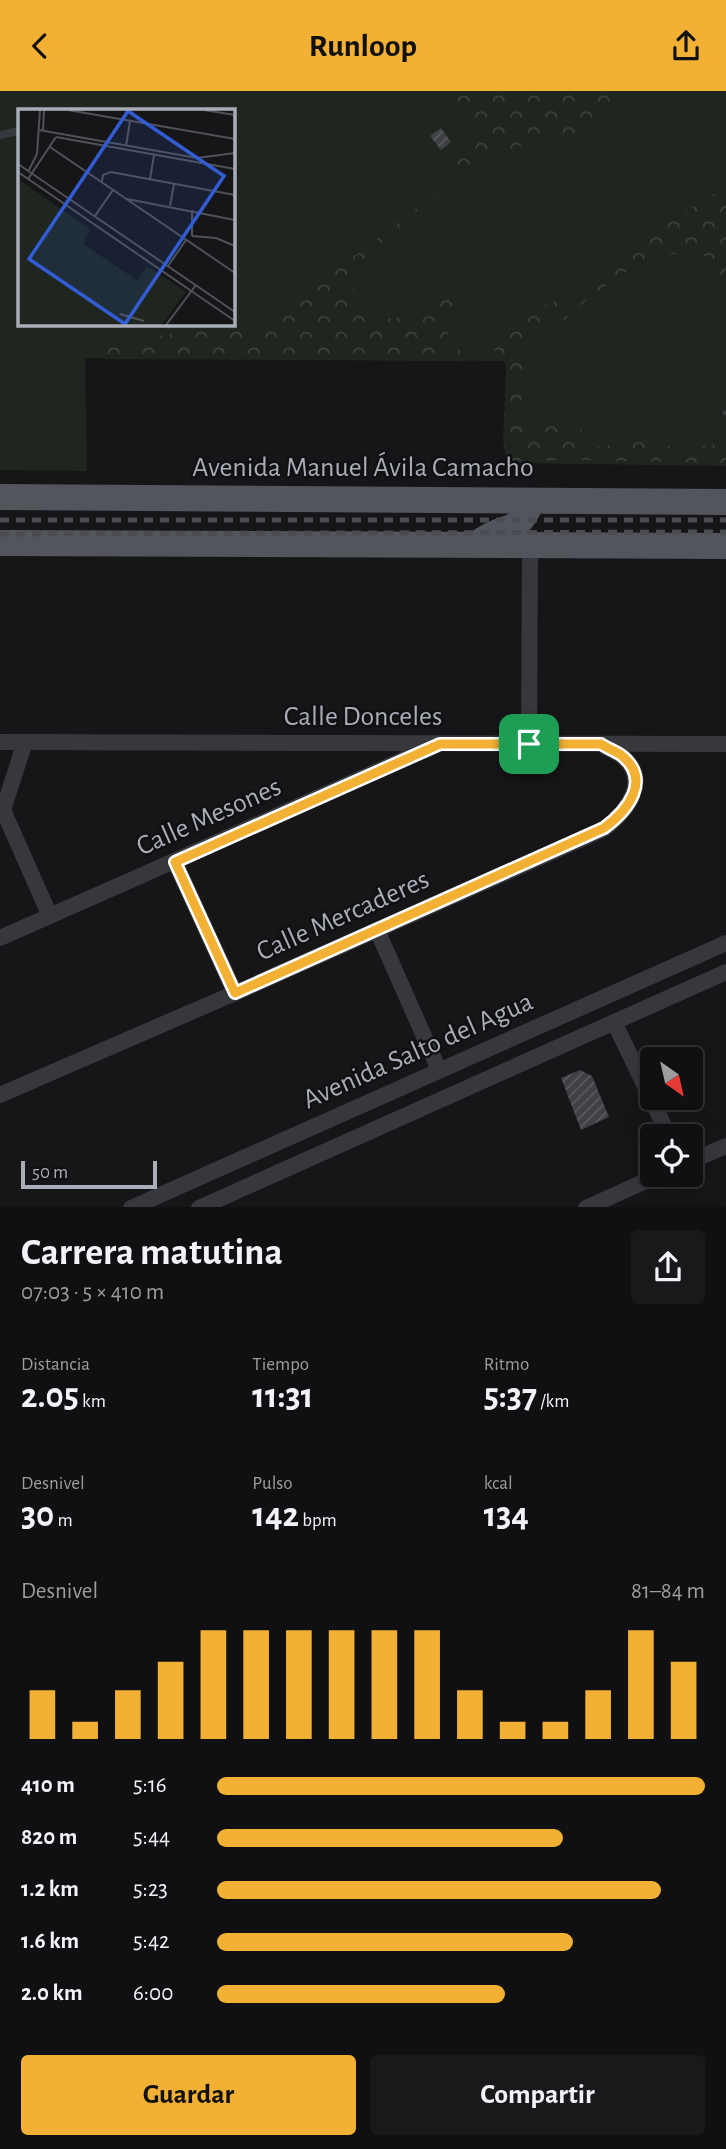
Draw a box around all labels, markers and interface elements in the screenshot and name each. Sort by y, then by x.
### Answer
icon: back [21,27,59,65]
icon: share [667,27,705,65]
text: Runloop [309,30,417,62]
inset map [18,109,234,325]
street label: Avenida Manuel Ávila Camacho [192,451,534,482]
street label: Calle Donceles [284,703,442,731]
pin [499,714,559,774]
icon: arrive [510,725,548,763]
street label: Calle Mesones [133,773,285,861]
street label: Calle Mercaderes [253,866,433,966]
street label: Avenida Salto del Agua [299,988,537,1114]
north arrow [640,1047,704,1109]
map controls [640,1047,703,1187]
button: locate [640,1124,703,1187]
scale bar [21,1159,158,1190]
text: 50 m [32,1163,68,1182]
button: share [631,1230,705,1304]
text: Carrera matutina [21,1234,283,1272]
text: 07:03 · 5 × 410 m [21,1281,164,1304]
text: Distancia [21,1355,90,1374]
text: Tiempo [252,1355,309,1374]
text: Ritmo [484,1355,529,1374]
text: 2.05 [21,1379,79,1414]
text: 11:31 [252,1379,313,1414]
text: 5:37 [484,1379,537,1414]
text: km [79,1392,106,1411]
text: /km [537,1392,569,1411]
text: Desnivel [21,1474,85,1493]
text: Pulso [252,1474,293,1493]
text: kcal [484,1474,513,1493]
text: 30 [21,1498,54,1533]
text: 142 [252,1498,299,1533]
text: 134 [484,1498,529,1533]
text: m [54,1511,73,1530]
text: bpm [299,1511,337,1530]
text: Desnivel [21,1580,98,1603]
text: 81–84 m [631,1580,705,1603]
text: 410 m [21,1774,75,1797]
text: 5:16 [133,1774,167,1797]
text: 820 m [21,1826,77,1849]
text: 5:44 [133,1826,170,1849]
text: 1.2 km [21,1878,79,1901]
text: 5:23 [133,1878,168,1901]
text: 1.6 km [21,1930,79,1953]
text: 5:42 [133,1930,169,1953]
text: 2.0 km [21,1982,83,2005]
text: 6:00 [133,1982,173,2005]
button: Guardar [21,2055,356,2135]
button: Compartir [370,2055,705,2135]

